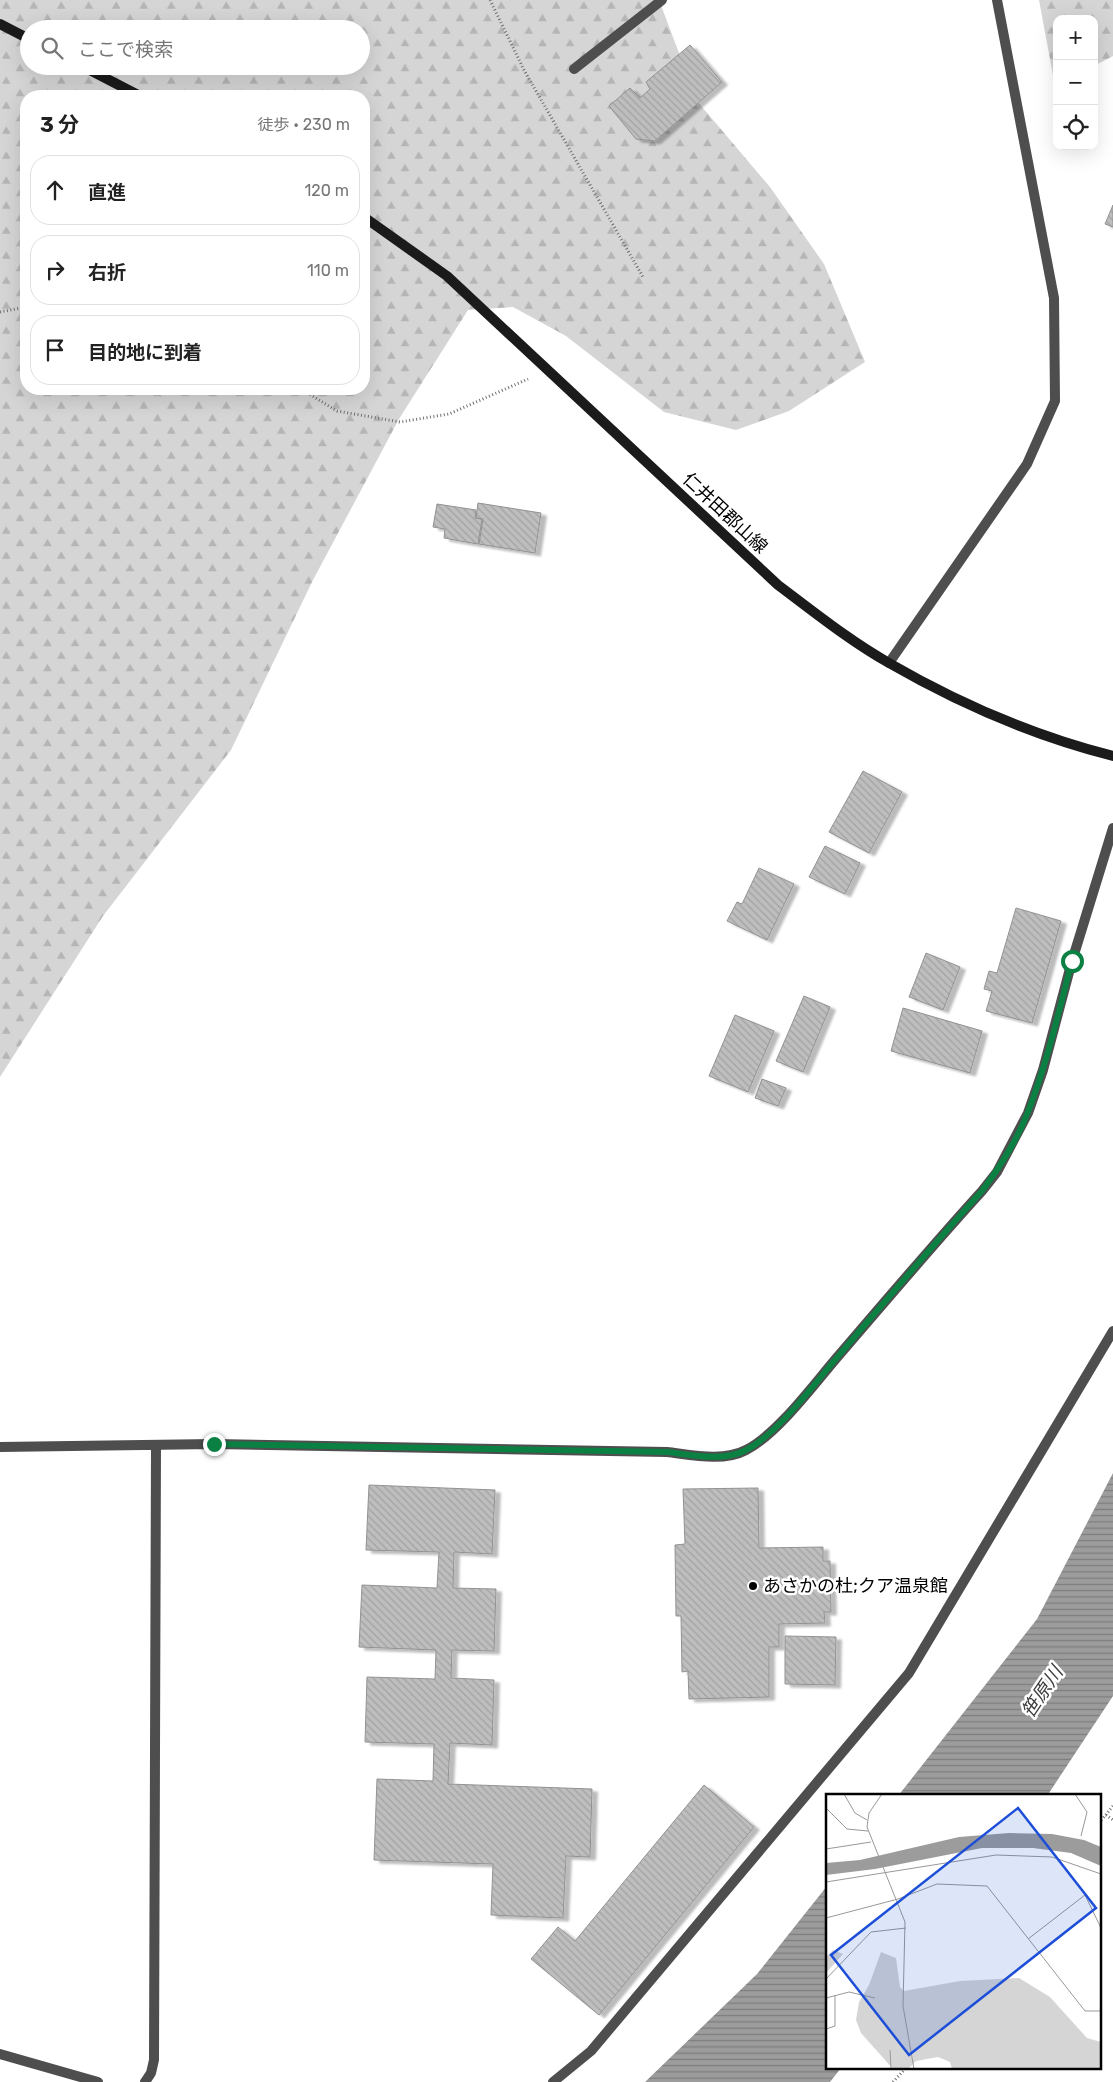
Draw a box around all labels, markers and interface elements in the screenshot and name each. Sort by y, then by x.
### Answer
map controls [1053,15,1098,150]
button: + [1053,15,1098,60]
search box [20,20,370,75]
icon: search [38,34,66,62]
text: ここで検索 [78,38,173,61]
button: − [1053,60,1098,105]
button: locate [1053,105,1098,150]
text: 3 分 [40,112,79,137]
text: 徒歩 · 230 m [258,115,350,134]
icon: ahead [41,176,69,204]
text: 直進 [88,181,126,204]
text: 120 m [304,181,349,200]
icon: right [41,256,69,284]
text: 右折 [88,261,126,284]
text: 110 m [307,261,349,280]
icon: arrive [41,336,69,364]
text: 目的地に到着 [88,341,202,364]
street label: 仁井田郡山線 [678,468,772,558]
route start [1061,950,1084,973]
route end [203,1433,226,1456]
place label: あさかの杜;クア温泉館 [763,1575,948,1597]
marker: あさかの杜;クア温泉館 [747,1580,759,1592]
water label: 笹原川 [1017,1660,1069,1722]
inset map [826,1794,1100,2070]

